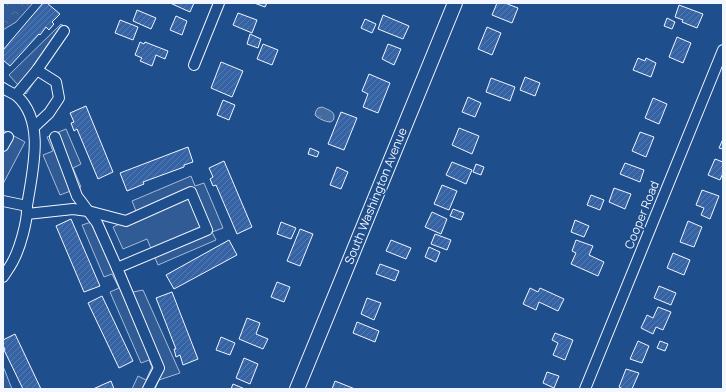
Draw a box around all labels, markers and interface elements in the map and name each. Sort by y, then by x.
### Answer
street label: South Washington Avenue [340,125,411,267]
street label: Cooper Road [620,178,663,251]

